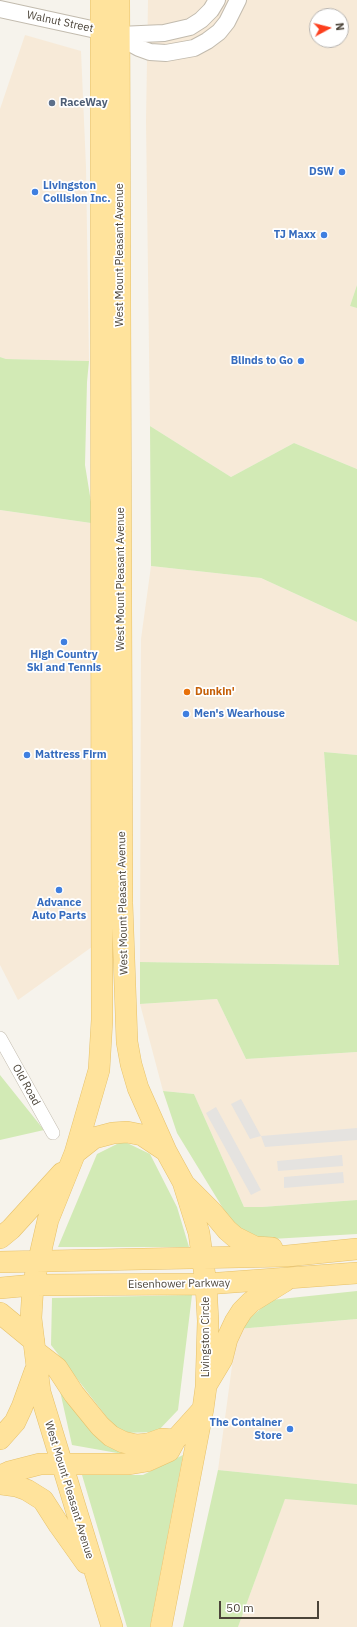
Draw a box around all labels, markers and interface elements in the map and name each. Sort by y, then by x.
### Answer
north arrow [309,8,349,48]
street label: Walnut Street [26,9,94,35]
text: N [332,22,347,31]
place label: RaceWay [60,96,108,110]
marker: RaceWay [47,98,57,108]
place label: DSW [309,165,334,179]
marker: DSW [337,167,347,177]
place label: Livingston Collision Inc. [43,179,111,205]
street label: West Mount Pleasant Avenue [113,183,127,327]
marker: Livingston Collision Inc. [30,187,40,197]
place label: TJ Maxx [274,228,316,242]
marker: TJ Maxx [319,230,329,240]
place label: Blinds to Go [231,354,293,368]
marker: Blinds to Go [296,356,306,366]
street label: West Mount Pleasant Avenue [114,507,128,651]
marker: High Country Ski and Tennis [59,637,69,647]
place label: High Country Ski and Tennis [27,648,101,674]
place label: Dunkin' [195,685,235,699]
marker: Dunkin' [182,687,192,697]
place label: Men's Wearhouse [194,707,285,721]
marker: Men's Wearhouse [181,709,191,719]
place label: Mattress Firm [35,748,107,762]
marker: Mattress Firm [22,750,32,760]
street label: West Mount Pleasant Avenue [115,831,131,975]
marker: Advance Auto Parts [54,885,64,895]
place label: Advance Auto Parts [32,896,86,922]
street label: Old Road [9,1062,43,1108]
street label: Eisenhower Parkway [128,1277,230,1291]
street label: Livingston Circle [199,1297,213,1377]
place label: The Container Store [210,1416,282,1442]
street label: West Mount Pleasant Avenue [42,1419,96,1561]
marker: The Container Store [285,1424,295,1434]
scale bar [221,1593,321,1619]
text: 50 m [226,1600,254,1615]

